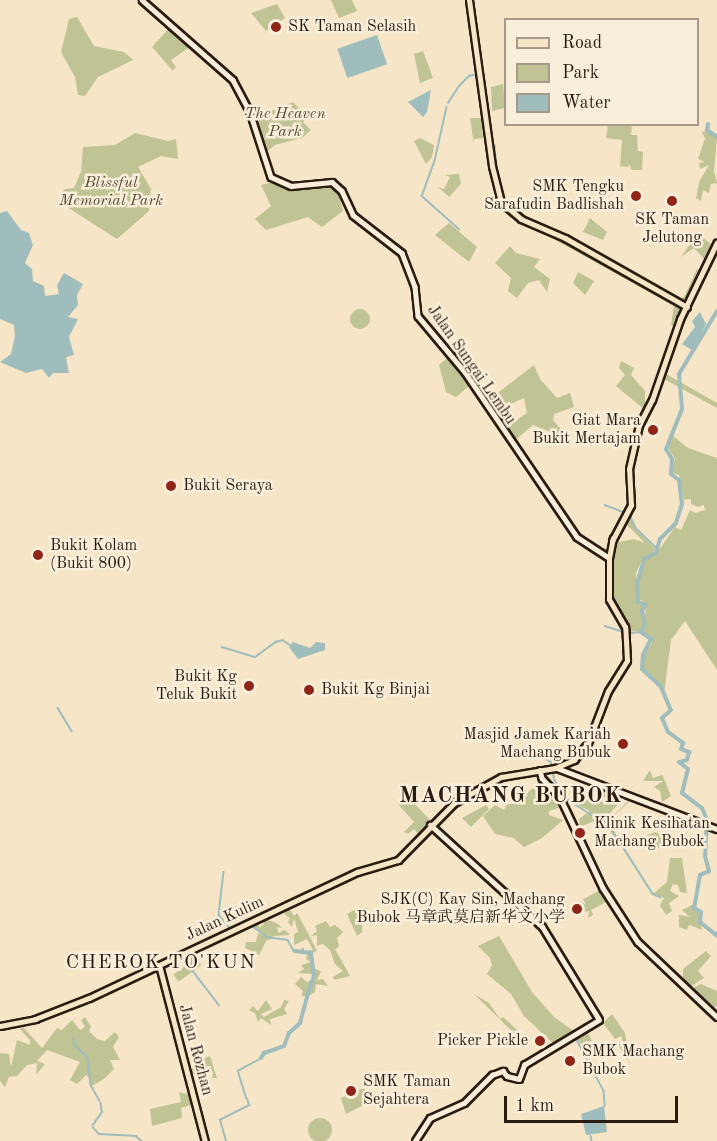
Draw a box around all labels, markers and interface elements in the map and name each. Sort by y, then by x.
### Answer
place label: SK Taman Selasih [288,17,416,37]
legend [504,18,699,126]
marker: SK Taman Selasih [269,20,283,34]
text: Road [562,34,602,52]
text: Park [562,64,599,82]
text: Water [562,94,611,112]
park label: The Heaven Park [244,104,326,142]
park label: Blissful Memorial Park [59,173,163,211]
place label: SMK Tengku Sarafudin Badlishah [484,177,624,215]
marker: SMK Tengku Sarafudin Badlishah [629,189,643,203]
marker: SK Taman Jelutong [665,194,679,208]
place label: SK Taman Jelutong [635,210,709,248]
street label: Jalan Sungai Lembu [422,301,520,429]
place label: Giat Mara Bukit Mertajam [532,411,641,449]
marker: Giat Mara Bukit Mertajam [646,423,660,437]
place label: Bukit Seraya [183,476,273,496]
marker: Bukit Seraya [164,479,178,493]
place label: Bukit Kolam (Bukit 800) [50,536,137,574]
marker: Bukit Kolam (Bukit 800) [31,548,45,562]
place label: Bukit Kg Teluk Bukit [156,667,237,705]
marker: Bukit Kg Teluk Bukit [242,679,256,693]
place label: Bukit Kg Binjai [321,680,430,700]
marker: Bukit Kg Binjai [302,683,316,697]
place label: Masjid Jamek Kariah Machang Bubuk [464,725,611,763]
marker: Masjid Jamek Kariah Machang Bubuk [616,737,630,751]
district label: MACHANG BUBOK [399,784,623,810]
place label: Klinik Kesihatan Machang Bubok [594,814,710,852]
marker: Klinik Kesihatan Machang Bubok [571,824,589,842]
place label: SJK(C) Kay Sin, Machang Bubok 马章武莫启新华文小学 [356,890,565,928]
street label: Jalan Kulim [183,893,267,945]
marker: SJK(C) Kay Sin, Machang Bubok 马章武莫启新华文小学 [570,902,584,916]
district label: CHEROK TO'KUN [66,951,256,975]
street label: Jalan Rozhan [174,1002,216,1098]
place label: Picker Pickle [437,1031,528,1051]
marker: Picker Pickle [533,1034,547,1048]
place label: SMK Machang Bubok [582,1042,684,1080]
marker: SMK Machang Bubok [563,1054,577,1068]
place label: SMK Taman Sejahtera [363,1072,451,1110]
marker: SMK Taman Sejahtera [344,1084,358,1098]
scale bar [507,1084,681,1122]
text: 1 km [515,1097,554,1115]

